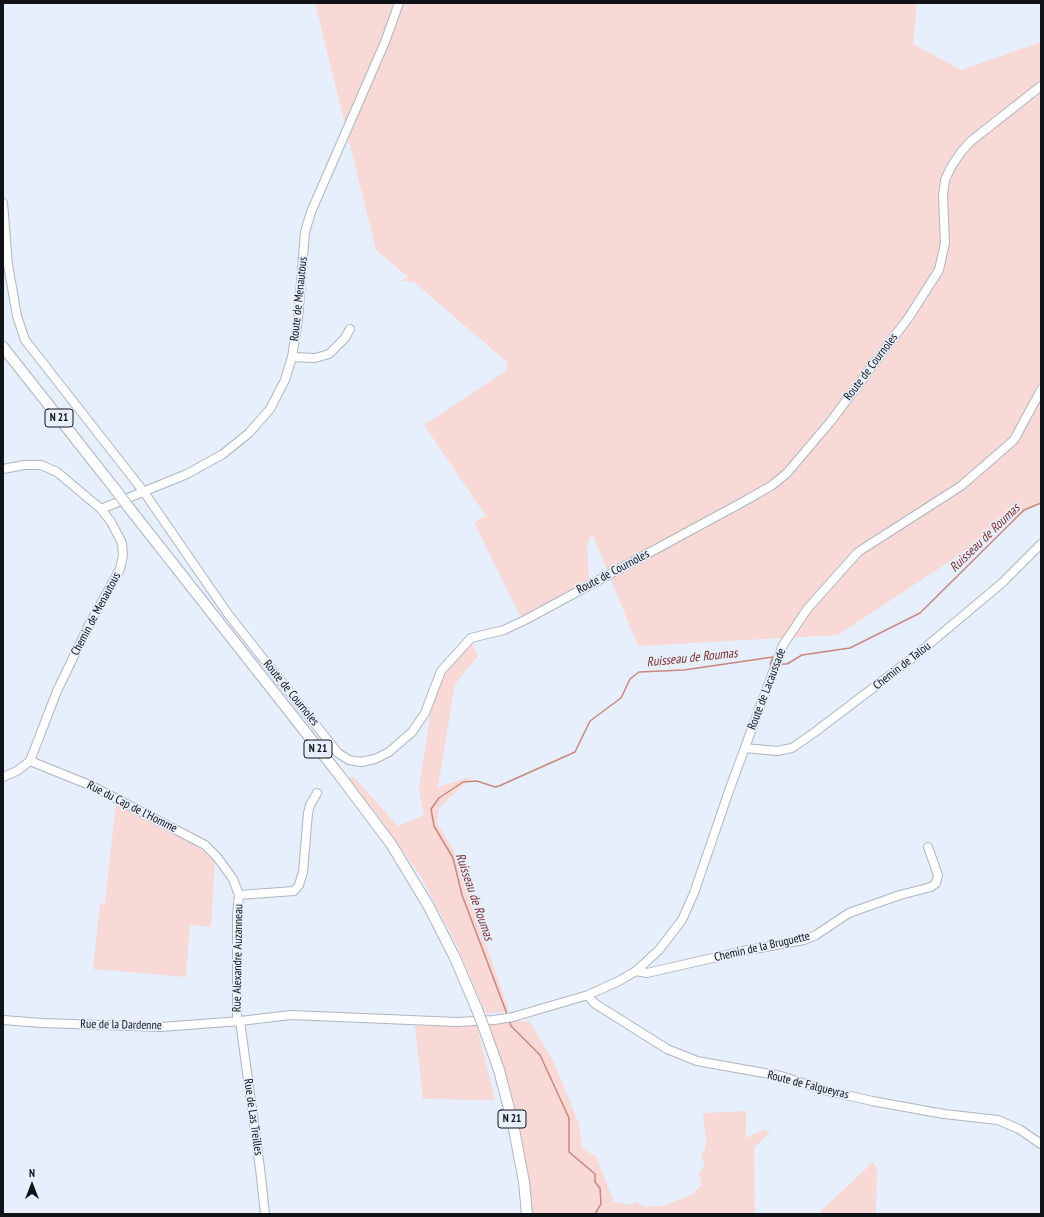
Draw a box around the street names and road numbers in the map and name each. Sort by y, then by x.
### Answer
street label: Route de Menautous [287,256,311,342]
street label: Route de Cournoles [841,331,901,403]
road number: N 21 [45,409,73,427]
street label: Route de Cournoles [574,547,652,597]
street label: Chemin de Menautous [68,570,124,658]
street label: Chemin de Talou [870,639,934,693]
street label: Route de Lacaussade [745,646,789,732]
street label: Route de Cournoles [260,657,322,729]
road number: N 21 [304,740,332,758]
street label: Rue du Cap de l'Homme [85,778,179,836]
street label: Rue Alexandre Auzanneau [230,904,246,1012]
street label: Chemin de la Bruguette [713,929,811,965]
street label: Rue de la Dardenne [80,1017,162,1033]
street label: Route de Falgueyras [766,1068,850,1102]
street label: Rue de Las Treilles [240,1078,266,1156]
road number: N 21 [498,1110,526,1128]

